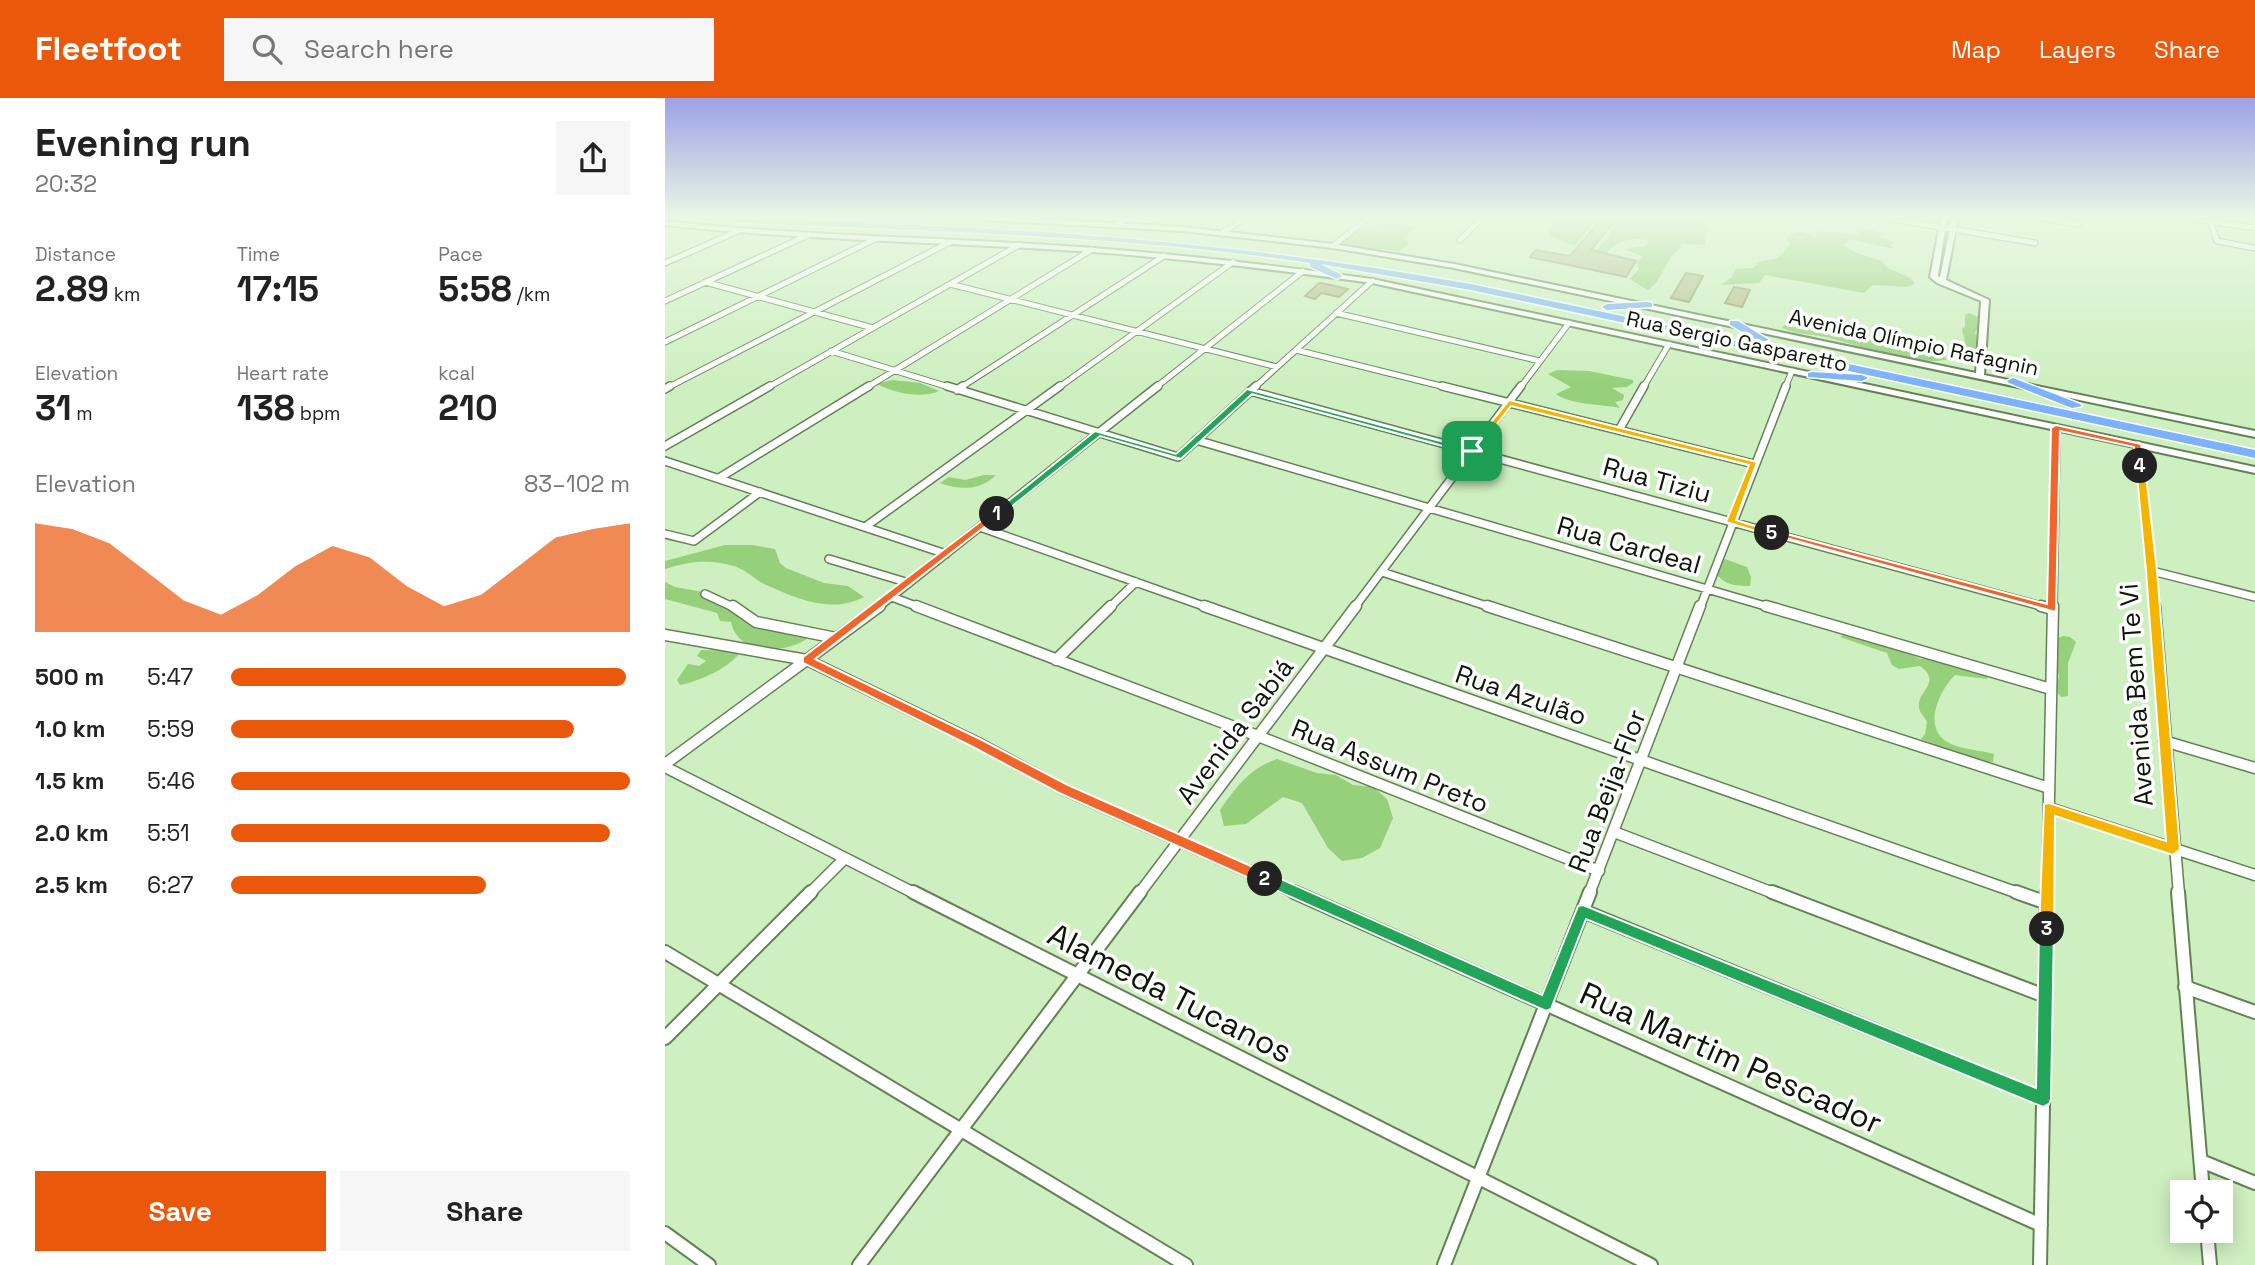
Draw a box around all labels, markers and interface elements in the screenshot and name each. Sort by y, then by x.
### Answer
search box [224,18,714,81]
text: Fleetfoot [35,28,182,70]
icon: search [248,30,286,68]
text: Search here [304,32,454,66]
text: Map [1951,34,2001,65]
text: Layers [2039,34,2116,65]
text: Share [2154,34,2220,65]
text: Evening run [35,119,251,167]
button: share [556,121,630,195]
text: 20:32 [35,169,97,199]
text: Distance [35,242,116,267]
text: Time [237,242,280,267]
text: Pace [438,242,483,267]
text: 2.89 [35,267,109,311]
text: 17:15 [237,267,319,311]
text: 5:58 [438,267,512,311]
text: km [109,282,140,307]
text: /km [512,282,550,307]
street label: Avenida Olímpio Rafagnin [1787,302,2041,382]
street label: Rua Sergio Gasparetto [1624,304,1850,378]
text: Elevation [35,361,118,386]
text: Heart rate [237,361,329,386]
text: kcal [438,361,475,386]
text: 31 [35,386,71,430]
text: 138 [237,386,295,430]
text: 210 [438,386,498,430]
text: m [71,401,93,426]
text: bpm [295,401,340,426]
pin [1442,421,1502,481]
icon: arrive [1453,432,1491,470]
pin: 4 [2123,448,2157,484]
street label: Rua Tiziu [1599,449,1715,511]
text: 4 [2133,453,2146,478]
text: Elevation [35,469,136,499]
text: 83–102 m [524,469,630,499]
pin: 1 [979,496,1015,532]
text: 1 [992,501,1001,526]
street label: Rua Cardeal [1553,508,1705,582]
pin: 5 [1755,516,1789,550]
text: 5 [1766,520,1777,545]
street label: Avenida Bem Te Vi [2111,582,2161,808]
street label: Avenida Sabiá [1169,651,1301,811]
street label: Rua Azulão [1451,657,1591,733]
text: 500 m [35,662,104,692]
text: 5:47 [147,662,193,692]
street label: Rua Beija-Flor [1560,705,1654,877]
street label: Rua Assum Preto [1286,711,1494,821]
text: 1.0 km [35,714,105,744]
text: 5:59 [147,714,194,744]
text: 1.5 km [35,766,105,796]
text: 5:46 [147,766,195,796]
text: 2.0 km [35,818,109,848]
text: 5:51 [147,818,190,848]
pin: 2 [1247,862,1283,896]
text: 2 [1259,866,1270,891]
text: 2.5 km [35,870,108,900]
text: 6:27 [147,870,194,900]
pin: 3 [2029,912,2065,946]
street label: Alameda Tucanos [1041,914,1299,1072]
text: 3 [2041,916,2052,941]
street label: Rua Martim Pescador [1574,973,1888,1143]
button: Save [35,1171,326,1251]
button: Share [340,1171,630,1251]
map controls [2170,1180,2233,1243]
button: locate [2170,1180,2233,1243]

